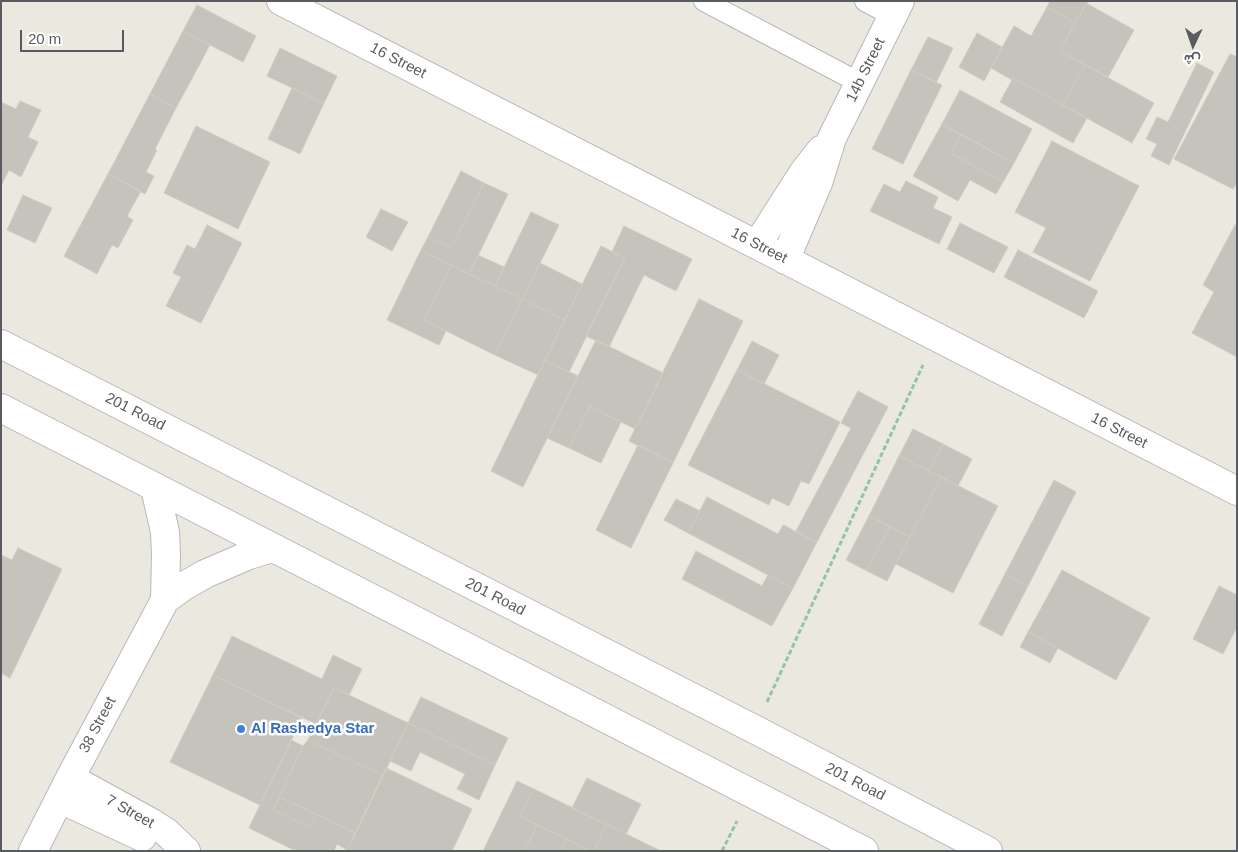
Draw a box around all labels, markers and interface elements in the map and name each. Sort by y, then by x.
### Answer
scale bar [22,20,126,52]
north arrow [1168,20,1218,70]
text: 20 m [28,30,61,47]
street label: 14b Street [843,35,889,105]
street label: 16 Street [367,39,429,83]
text: ش [1183,52,1201,68]
street label: 16 Street [728,224,790,268]
street label: 201 Road [102,389,168,435]
street label: 16 Street [1088,409,1150,453]
street label: 201 Road [462,574,528,620]
street label: 38 Street [76,694,120,756]
place label: Al Rashedya Star [251,720,374,738]
marker: Al Rashedya Star [235,723,247,735]
street label: 201 Road [822,759,888,805]
street label: 7 Street [103,791,157,833]

